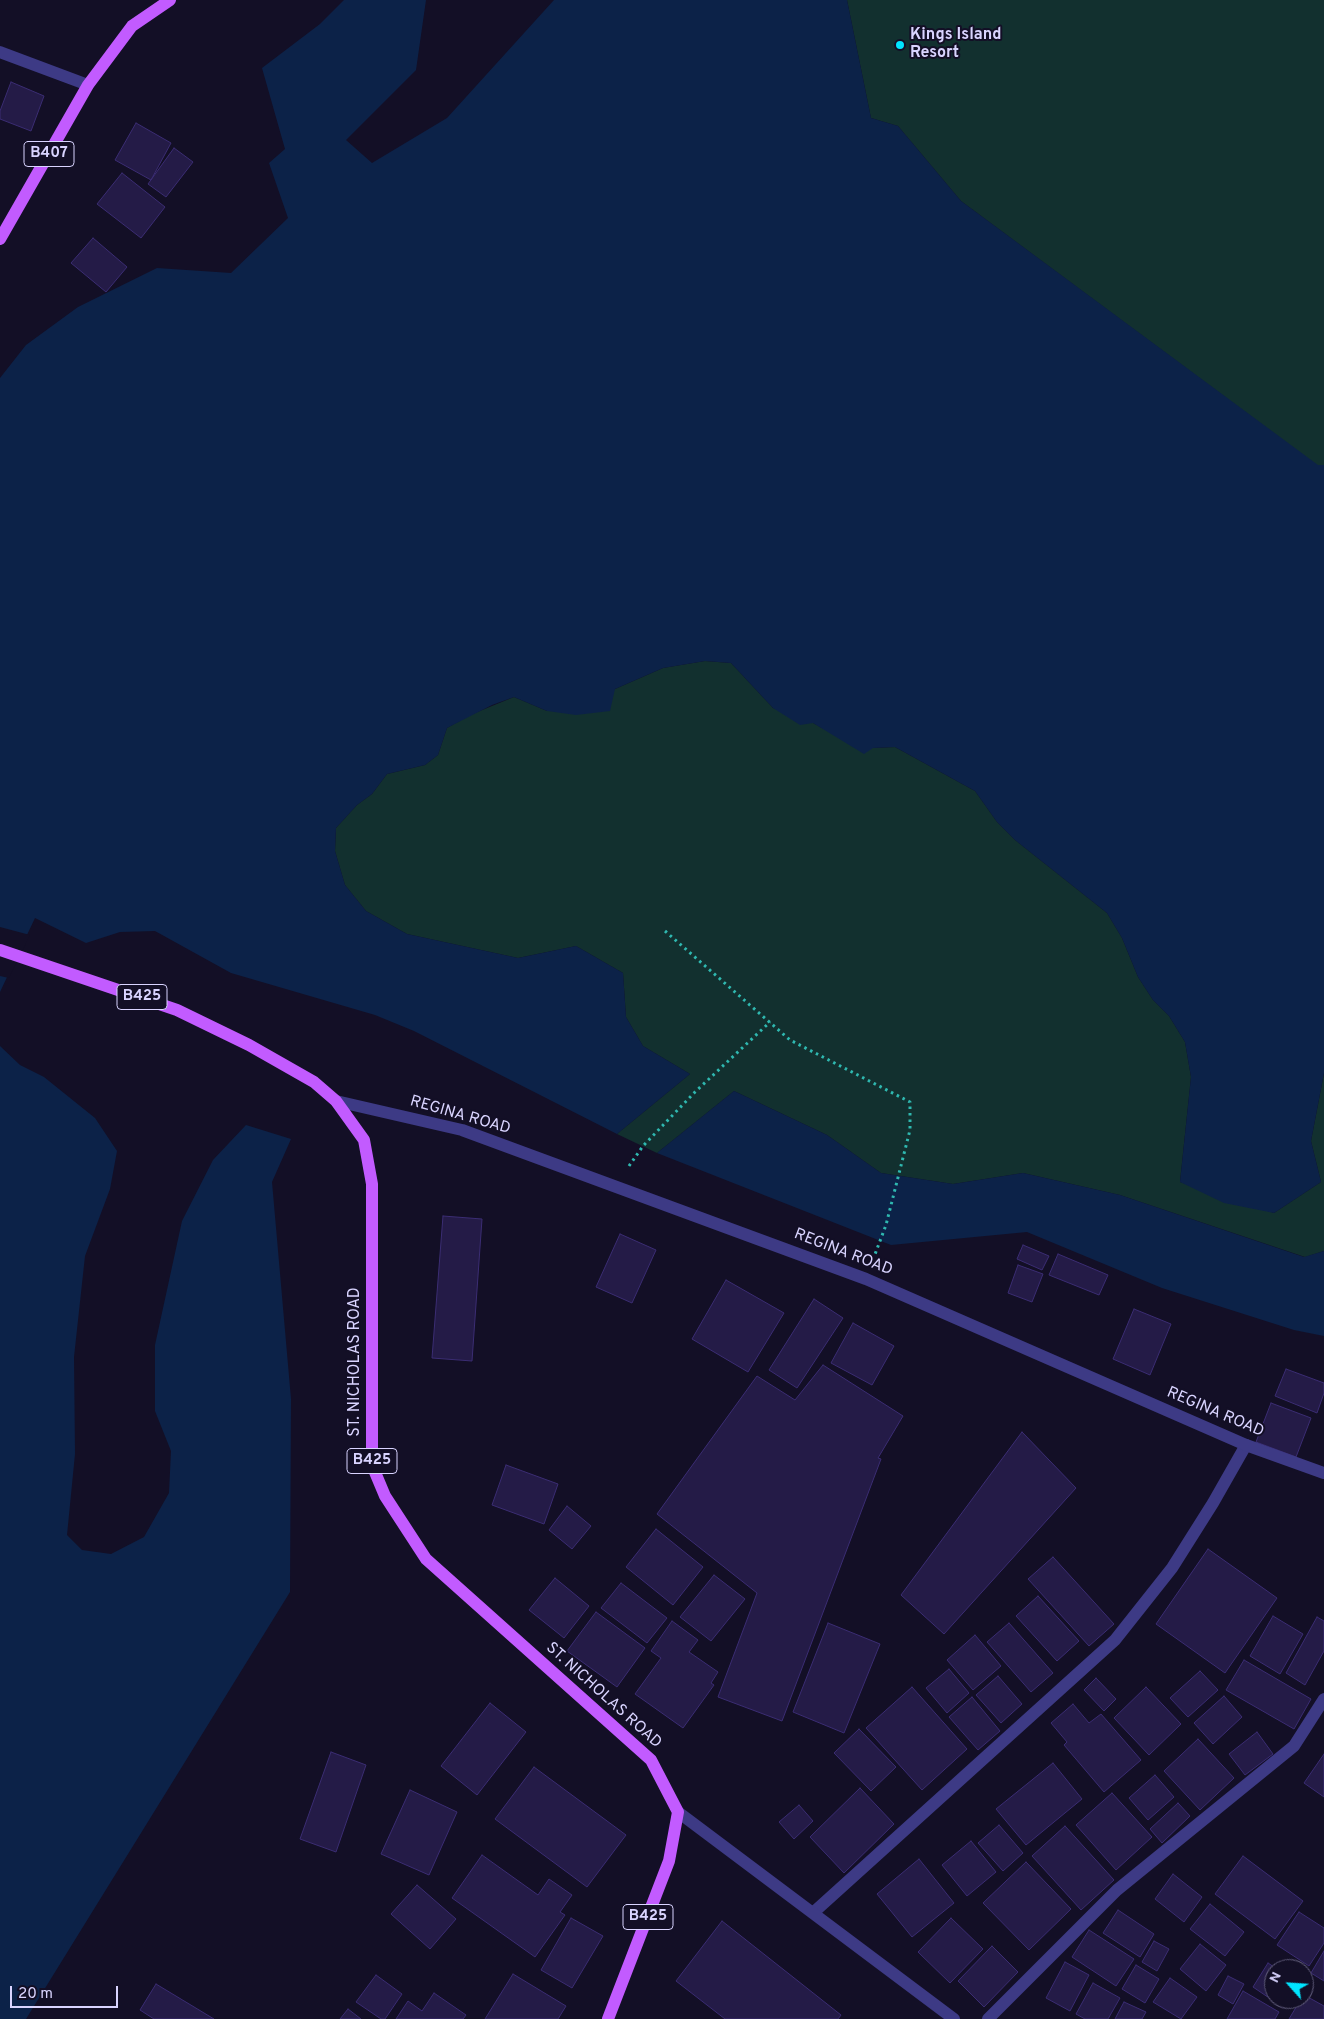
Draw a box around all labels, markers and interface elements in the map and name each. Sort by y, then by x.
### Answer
place label: Kings Island Resort [910,26,1002,64]
marker: Kings Island Resort [894,39,906,51]
road number: B407 [24,142,74,166]
road number: B425 [117,984,167,1010]
street label: REGINA ROAD [407,1092,513,1140]
street label: REGINA ROAD [791,1225,895,1281]
street label: ST. NICHOLAS ROAD [346,1287,366,1437]
street label: REGINA ROAD [1163,1384,1267,1442]
road number: B425 [347,1448,397,1474]
street label: ST. NICHOLAS ROAD [541,1639,665,1753]
road number: B425 [623,1904,673,1930]
north arrow [1264,1959,1314,2009]
text: N [1266,1969,1286,1986]
scale bar [12,1976,120,2008]
text: 20 m [18,1985,53,2004]

